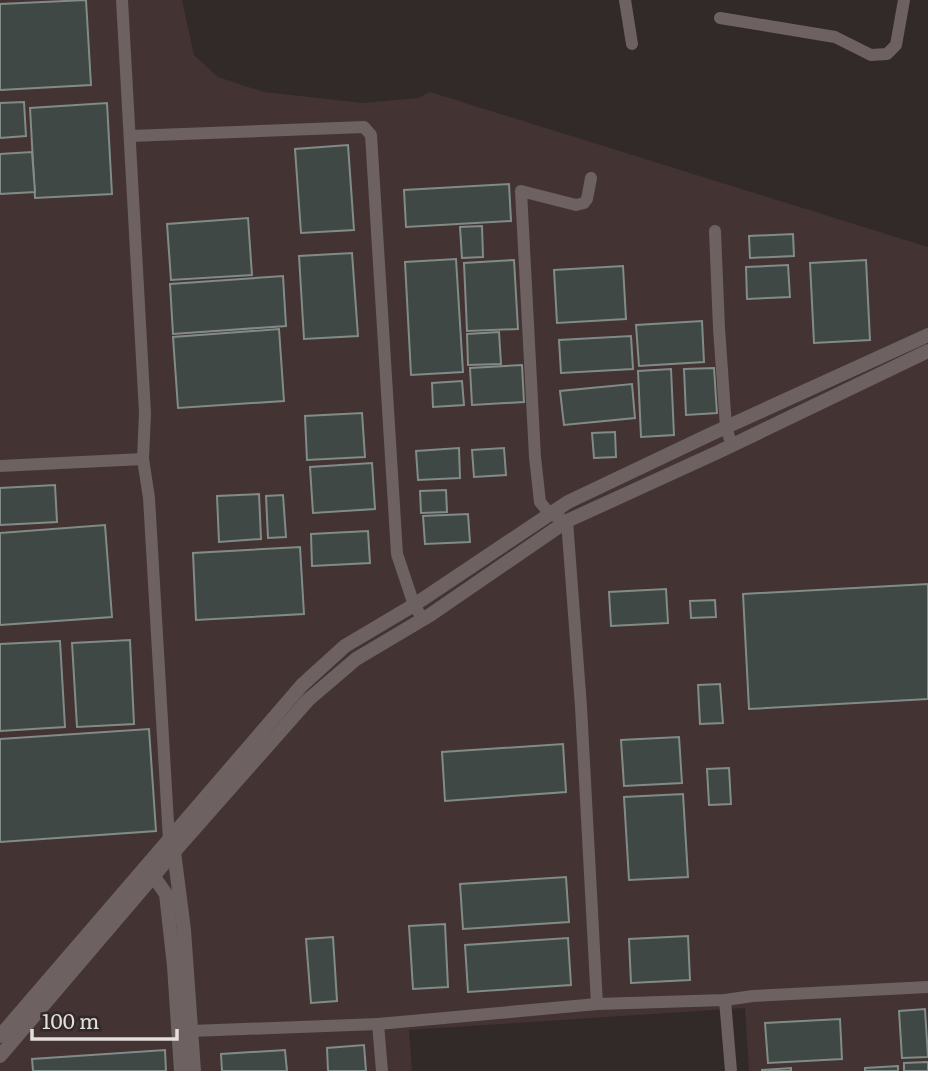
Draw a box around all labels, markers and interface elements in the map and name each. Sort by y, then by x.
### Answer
scale bar [32,998,177,1042]
text: 100 m [42,1004,99,1035]

